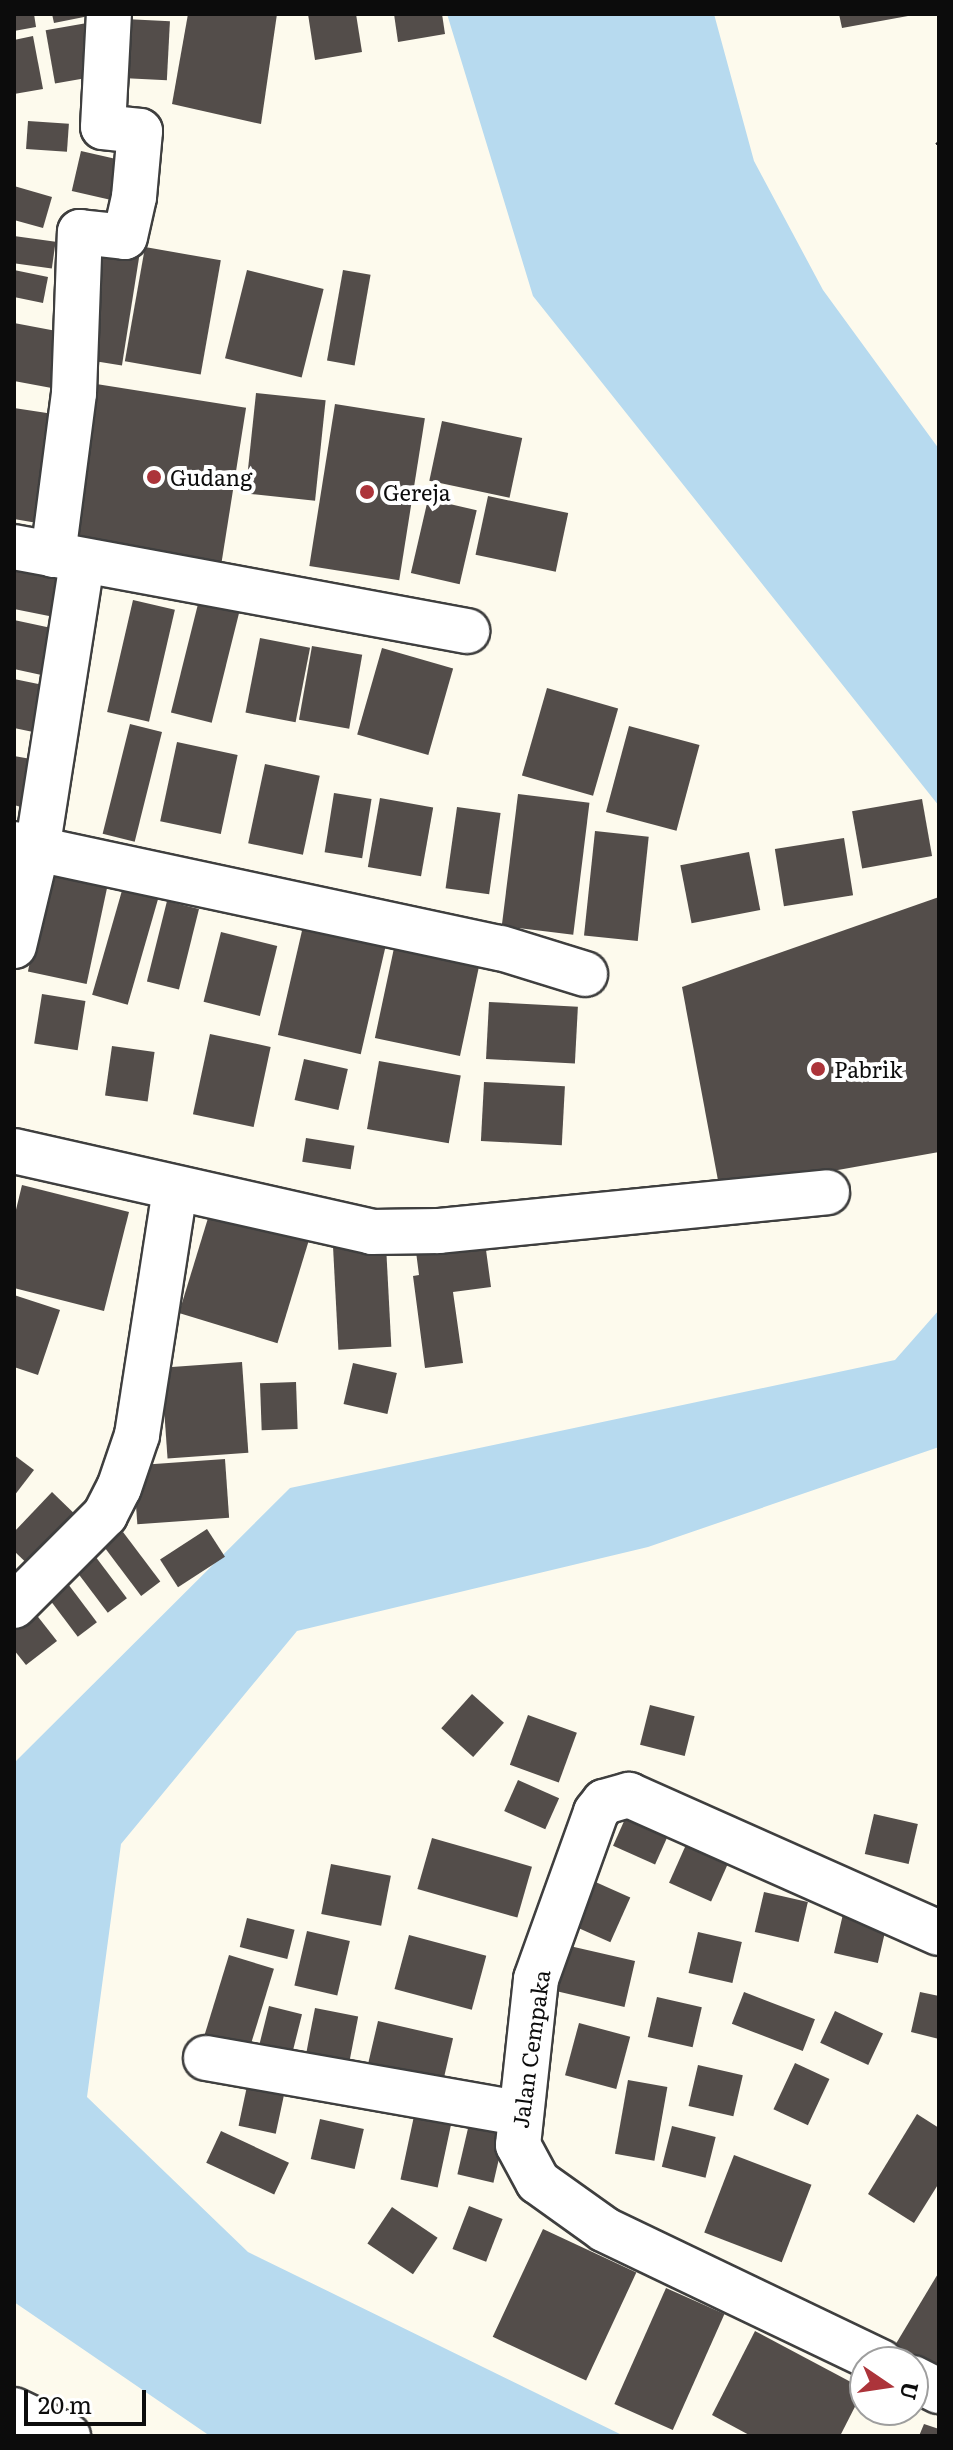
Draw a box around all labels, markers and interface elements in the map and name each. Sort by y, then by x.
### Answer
place label: Gudang [170,464,252,490]
marker: Gudang [145,468,163,486]
place label: Gereja [383,479,451,505]
marker: Gereja [358,483,376,501]
place label: Pabrik [834,1056,903,1082]
marker: Pabrik [809,1060,827,1078]
street label: Jalan Cempaka [506,1968,554,2130]
north arrow [849,2346,929,2426]
scale bar [28,2374,150,2424]
text: U [893,2379,929,2403]
text: 20 m [38,2386,92,2421]

